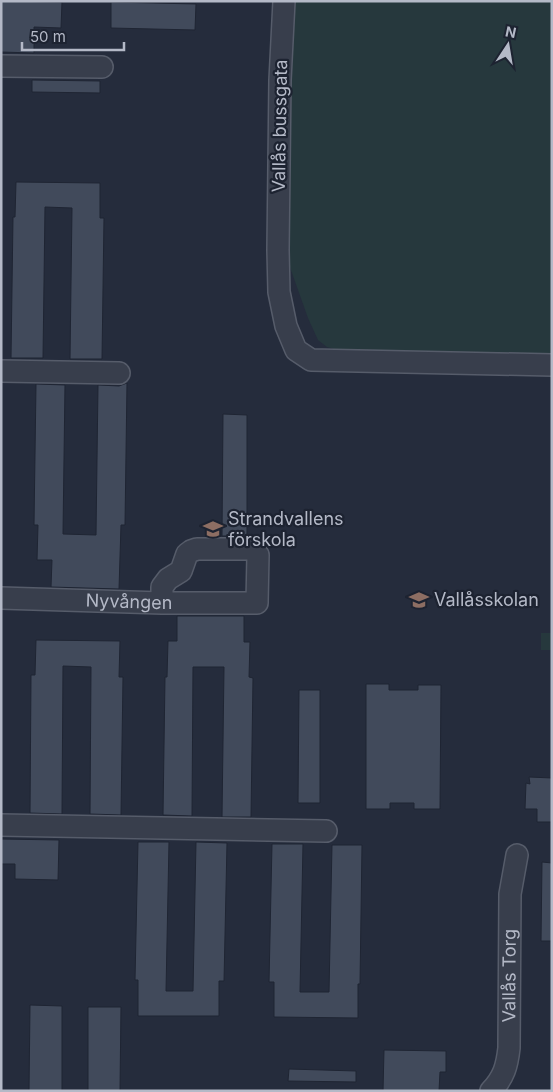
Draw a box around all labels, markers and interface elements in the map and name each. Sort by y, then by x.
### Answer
scale bar [22,20,125,52]
north arrow [483,20,533,70]
text: N [504,22,518,41]
text: 50 m [30,27,66,46]
street label: Vallås bussgata [268,59,291,193]
place label: Strandvallens förskola [228,508,344,550]
school or university icon: Strandvallens förskola [202,518,224,540]
school or university icon: Vallåsskolan [408,589,430,611]
place label: Vallåsskolan [434,589,539,610]
street label: Nyvången [85,590,172,613]
street label: Vallås Torg [498,929,520,1022]

